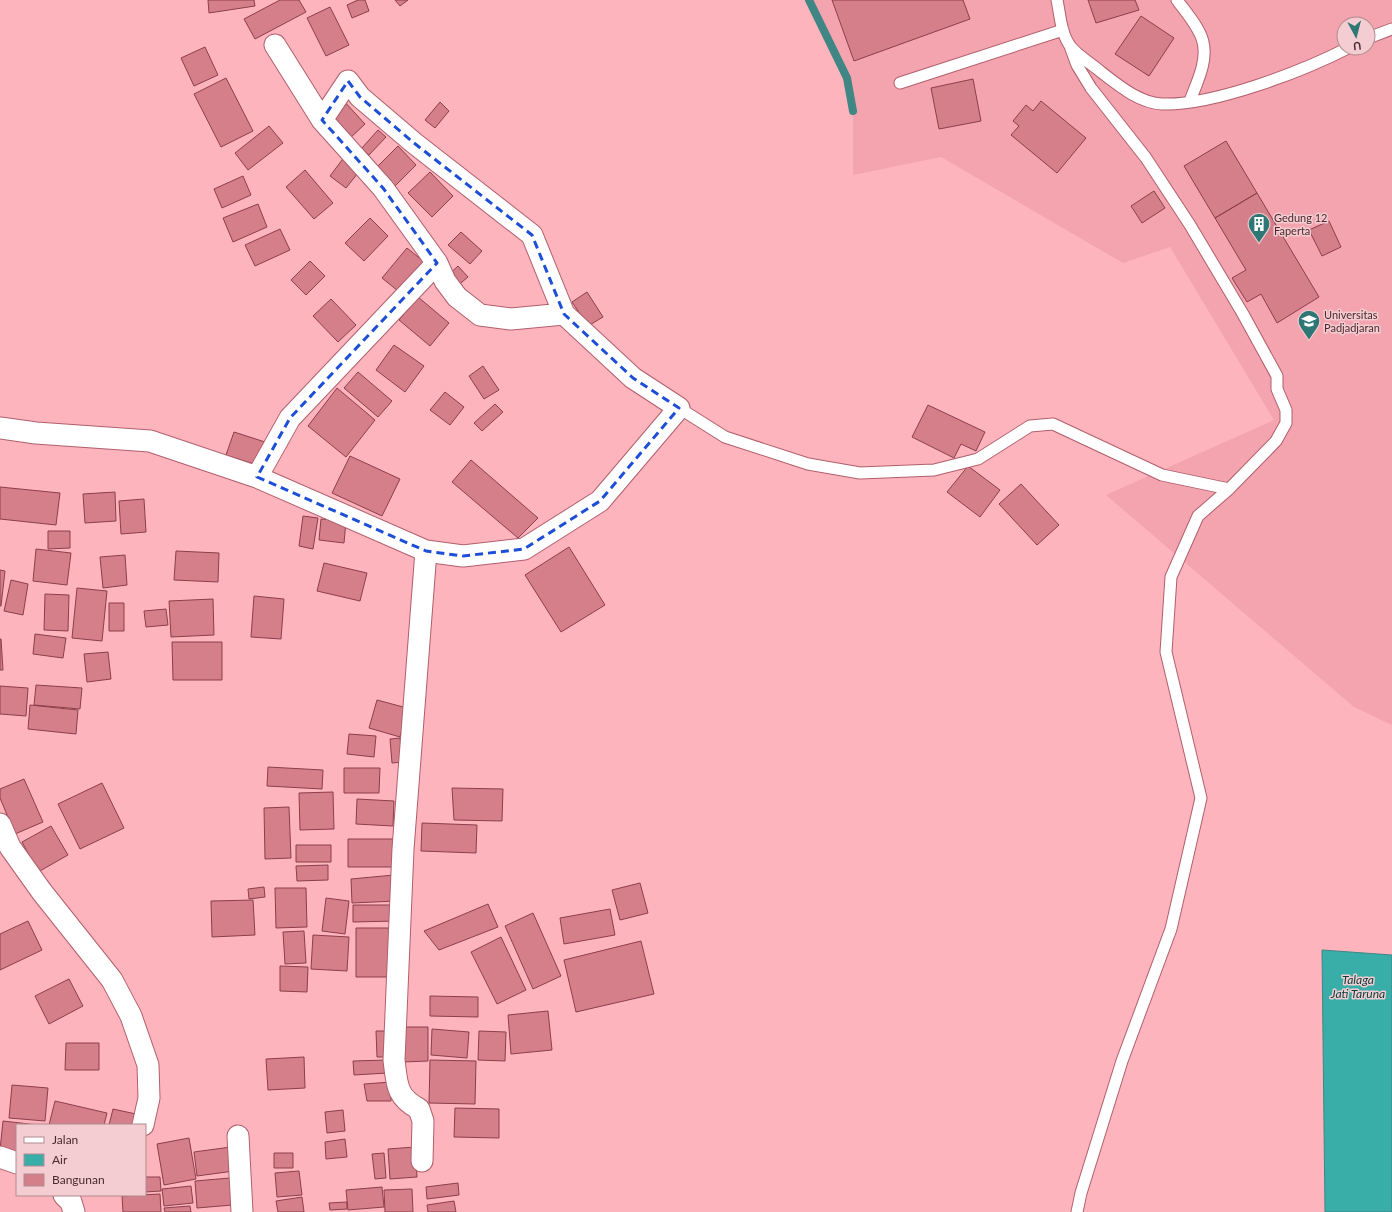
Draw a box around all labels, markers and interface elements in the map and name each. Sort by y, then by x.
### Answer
north arrow [1336,16,1376,56]
text: U [1352,39,1362,53]
building icon: Gedung 12 Faperta [1246,211,1272,244]
place label: Gedung 12 Faperta [1274,211,1328,237]
school or university icon: Universitas Padjadjaran [1296,308,1322,341]
place label: Universitas Padjadjaran [1324,308,1380,334]
water label: Talaga Jati Taruna [1330,972,1385,1001]
legend [16,1124,146,1196]
text: Jalan [52,1132,78,1147]
text: Air [52,1152,68,1167]
text: Bangunan [52,1172,105,1187]

